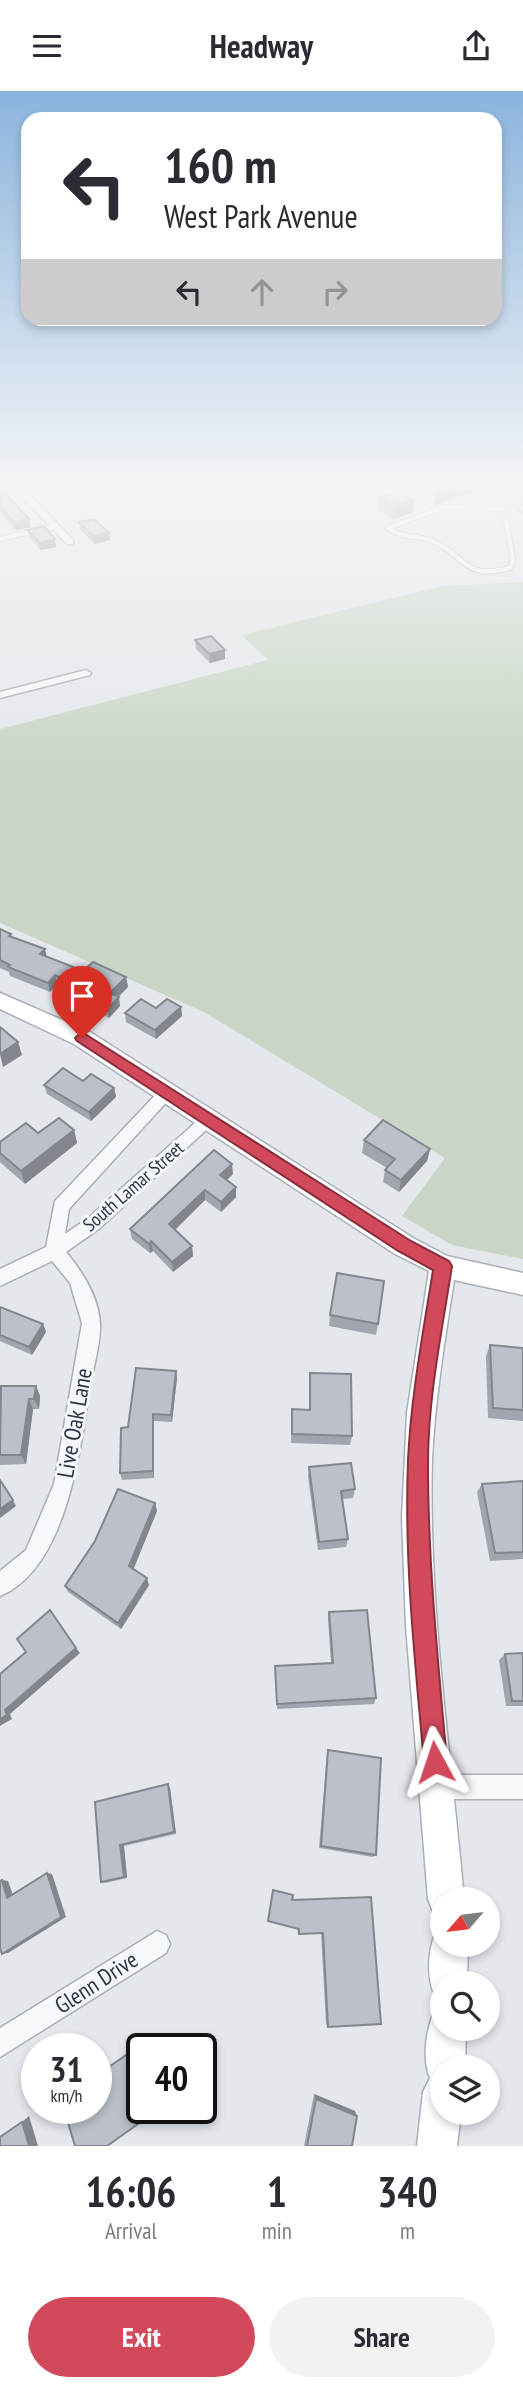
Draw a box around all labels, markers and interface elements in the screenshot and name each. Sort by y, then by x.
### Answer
text: Headway [210,25,313,67]
icon: menu [28,27,66,65]
icon: share [457,27,495,65]
text: 160 m [164,133,277,197]
icon: left [49,140,140,231]
text: West Park Avenue [164,195,358,237]
icon: left [170,273,208,311]
icon: ahead [243,273,281,311]
icon: right [316,273,354,311]
pin [52,966,112,1038]
icon: arrive [63,977,101,1015]
street label: South Lamar Street [78,1135,189,1236]
street label: Live Oak Lane [50,1366,98,1480]
position arrow [398,1725,472,1799]
north arrow [430,1887,500,1957]
map controls [430,1887,500,2125]
street label: Glenn Drive [49,1945,143,2019]
button: search [430,1971,500,2041]
speed limit sign: 40 [126,2033,217,2124]
text: 31 [50,2046,83,2092]
button: layers [430,2055,500,2125]
text: km/h [51,2084,82,2107]
text: 16:06 [85,2164,176,2219]
text: 1 [267,2164,287,2219]
text: 340 [377,2164,438,2219]
text: Arrival [105,2216,157,2245]
text: min [262,2216,292,2245]
text: m [400,2216,415,2245]
button: Exit [28,2297,255,2377]
button: Share [269,2297,495,2377]

